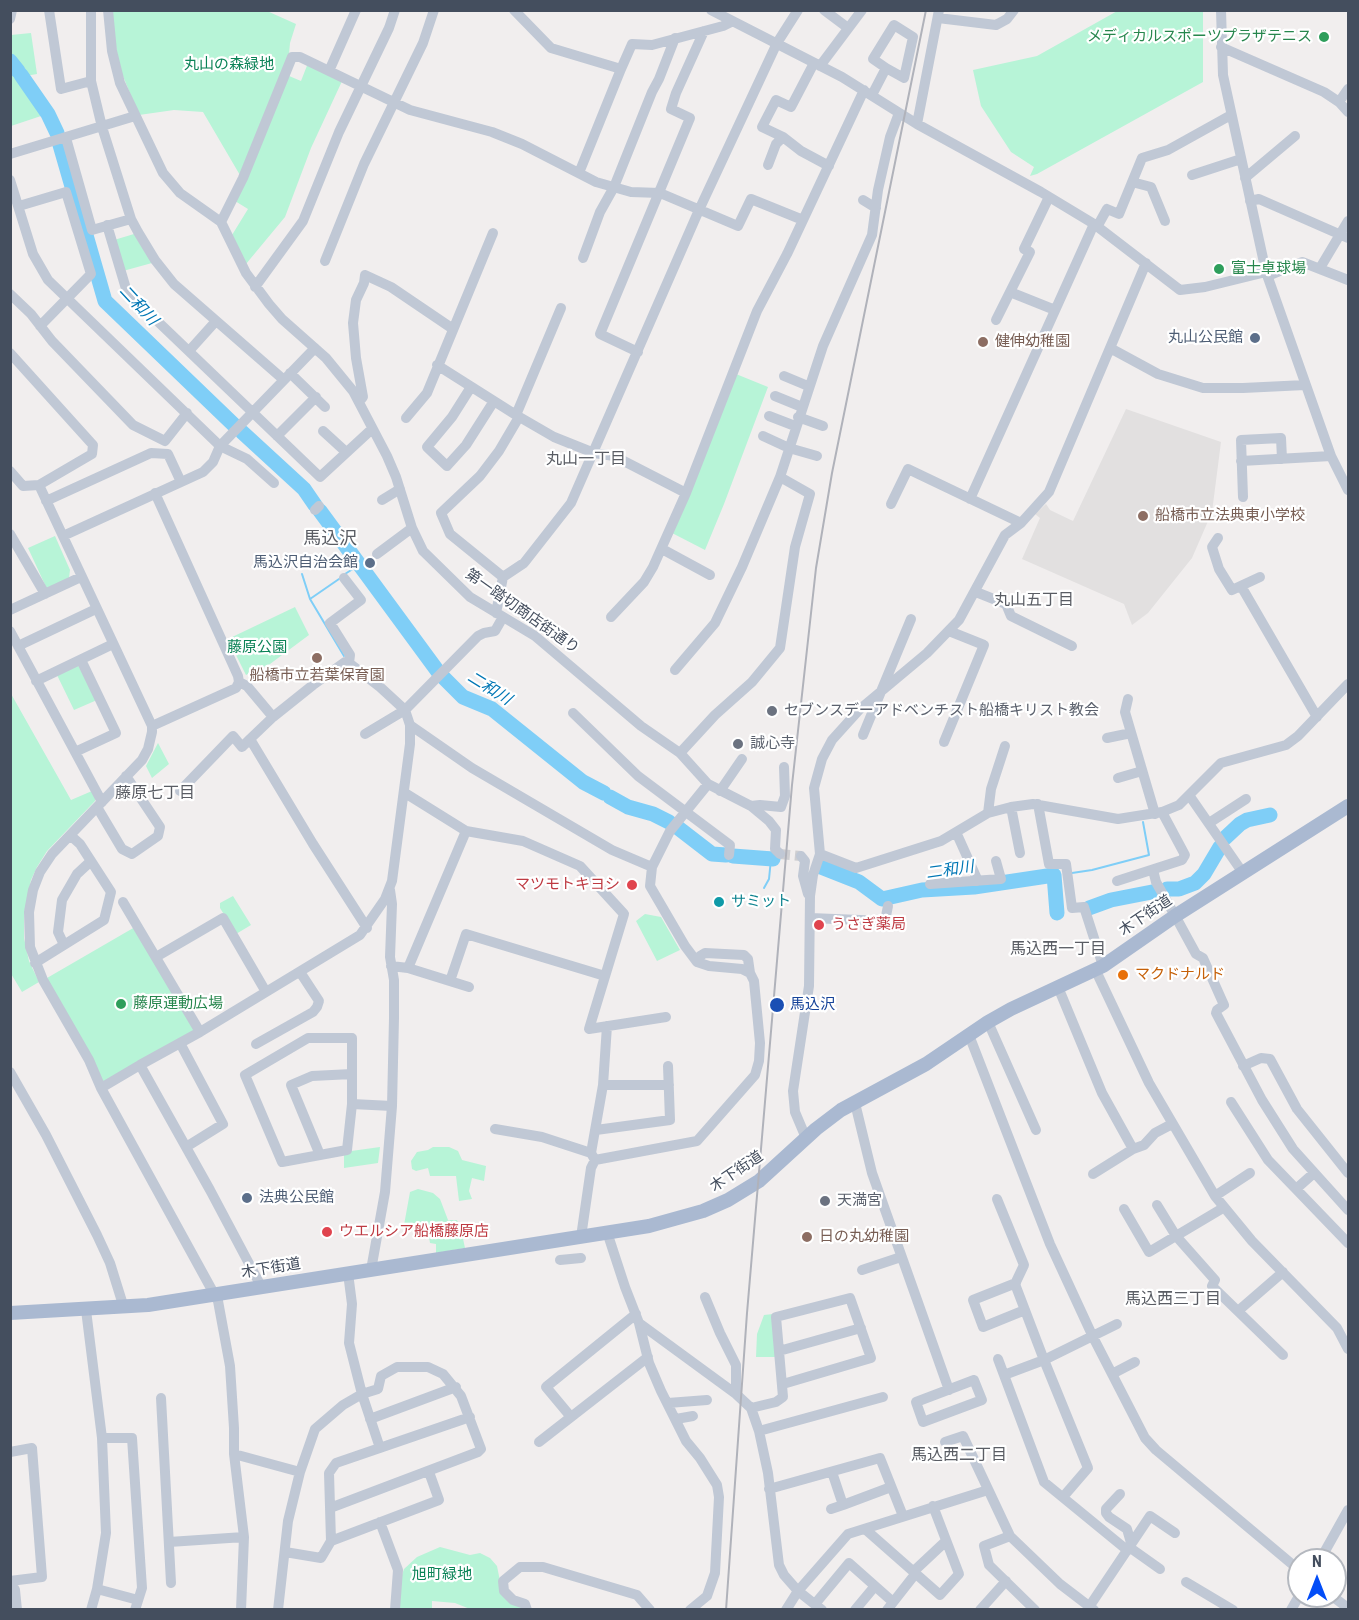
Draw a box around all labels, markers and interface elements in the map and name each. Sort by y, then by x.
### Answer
place label: メディカルスポーツプラザテニス [1087,28,1312,46]
marker: メディカルスポーツプラザテニス [1317,30,1331,44]
park label: 丸山の森緑地 [184,56,274,74]
place label: 富士卓球場 [1231,260,1306,278]
marker: 富士卓球場 [1212,262,1226,276]
water label: 二和川 [115,282,161,330]
place label: 丸山公民館 [1168,329,1243,347]
marker: 丸山公民館 [1248,331,1262,345]
place label: 健伸幼稚園 [995,333,1070,351]
marker: 健伸幼稚園 [976,335,990,349]
district label: 丸山一丁目 [546,450,626,470]
place label: 船橋市立法典東小学校 [1155,507,1305,525]
marker: 船橋市立法典東小学校 [1136,509,1150,523]
district label: 馬込沢 [303,528,357,550]
place label: 馬込沢自治会館 [253,554,358,572]
marker: 馬込沢自治会館 [363,556,377,570]
street label: 第一踏切商店街通り [462,566,582,658]
district label: 丸山五丁目 [994,591,1074,611]
park label: 藤原公園 [227,639,287,657]
marker: 船橋市立若葉保育園 [310,651,324,665]
place label: 船橋市立若葉保育園 [250,667,384,685]
water label: 二和川 [464,668,514,710]
place label: セブンスデーアドベンチスト船橋キリスト教会 [784,702,1099,720]
marker: セブンスデーアドベンチスト船橋キリスト教会 [765,704,779,718]
place label: 誠心寺 [750,735,795,753]
marker: 誠心寺 [731,737,745,751]
district label: 藤原七丁目 [115,784,195,804]
water label: 二和川 [925,858,975,884]
place label: マツモトキヨシ [515,876,620,894]
marker: マツモトキヨシ [625,878,639,892]
street label: 木下街道 [1116,892,1176,940]
place label: サミット [731,893,791,911]
marker: サミット [712,895,726,909]
place label: うさぎ薬局 [831,916,906,934]
marker: うさぎ薬局 [812,918,826,932]
district label: 馬込西一丁目 [1010,940,1106,960]
place label: マクドナルド [1135,966,1225,984]
marker: マクドナルド [1116,968,1130,982]
place label: 藤原運動広場 [133,995,223,1013]
marker: 馬込沢 [768,996,786,1014]
place label: 馬込沢 [790,996,835,1014]
marker: 藤原運動広場 [114,997,128,1011]
street label: 木下街道 [707,1148,767,1196]
place label: 法典公民館 [259,1189,334,1207]
marker: 法典公民館 [240,1191,254,1205]
place label: 天満宮 [837,1192,882,1210]
marker: 天満宮 [818,1194,832,1208]
place label: ウエルシア船橋藤原店 [339,1223,489,1241]
marker: ウエルシア船橋藤原店 [320,1225,334,1239]
place label: 日の丸幼稚園 [819,1228,909,1246]
marker: 日の丸幼稚園 [800,1230,814,1244]
street label: 木下街道 [240,1255,302,1283]
district label: 馬込西三丁目 [1125,1290,1221,1310]
district label: 馬込西二丁目 [911,1446,1007,1466]
north arrow [1287,1548,1347,1608]
text: N [1312,1552,1322,1571]
park label: 旭町緑地 [412,1566,472,1584]

